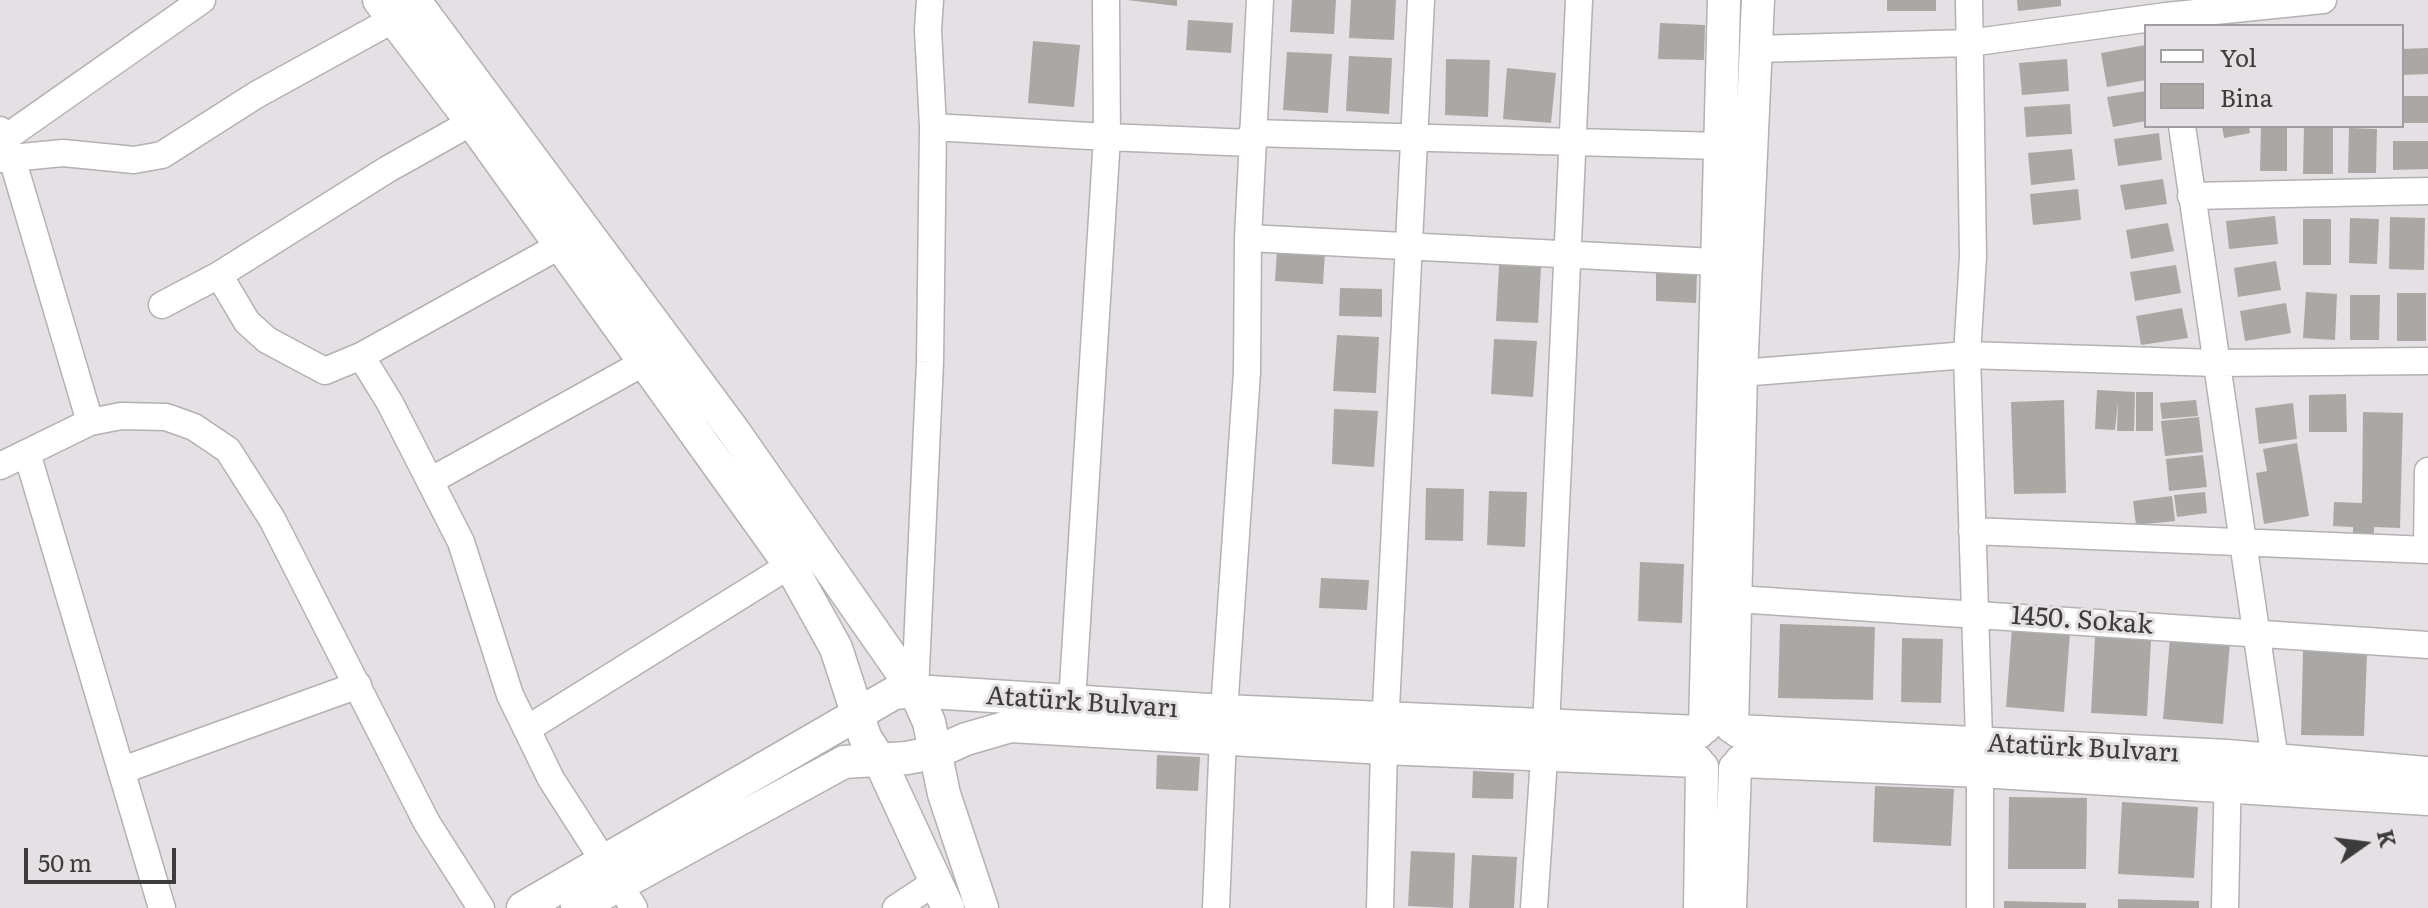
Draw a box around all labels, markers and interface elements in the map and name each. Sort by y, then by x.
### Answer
legend [2144,24,2404,128]
text: Yol [2220,39,2257,74]
text: Bina [2220,79,2273,114]
street label: 1450. Sokak [2010,600,2154,642]
street label: Atatürk Bulvarı [985,681,1179,725]
street label: Atatürk Bulvarı [1986,728,2180,770]
north arrow [2324,804,2404,884]
text: K [2370,826,2406,850]
scale bar [28,832,180,882]
text: 50 m [38,844,92,879]

